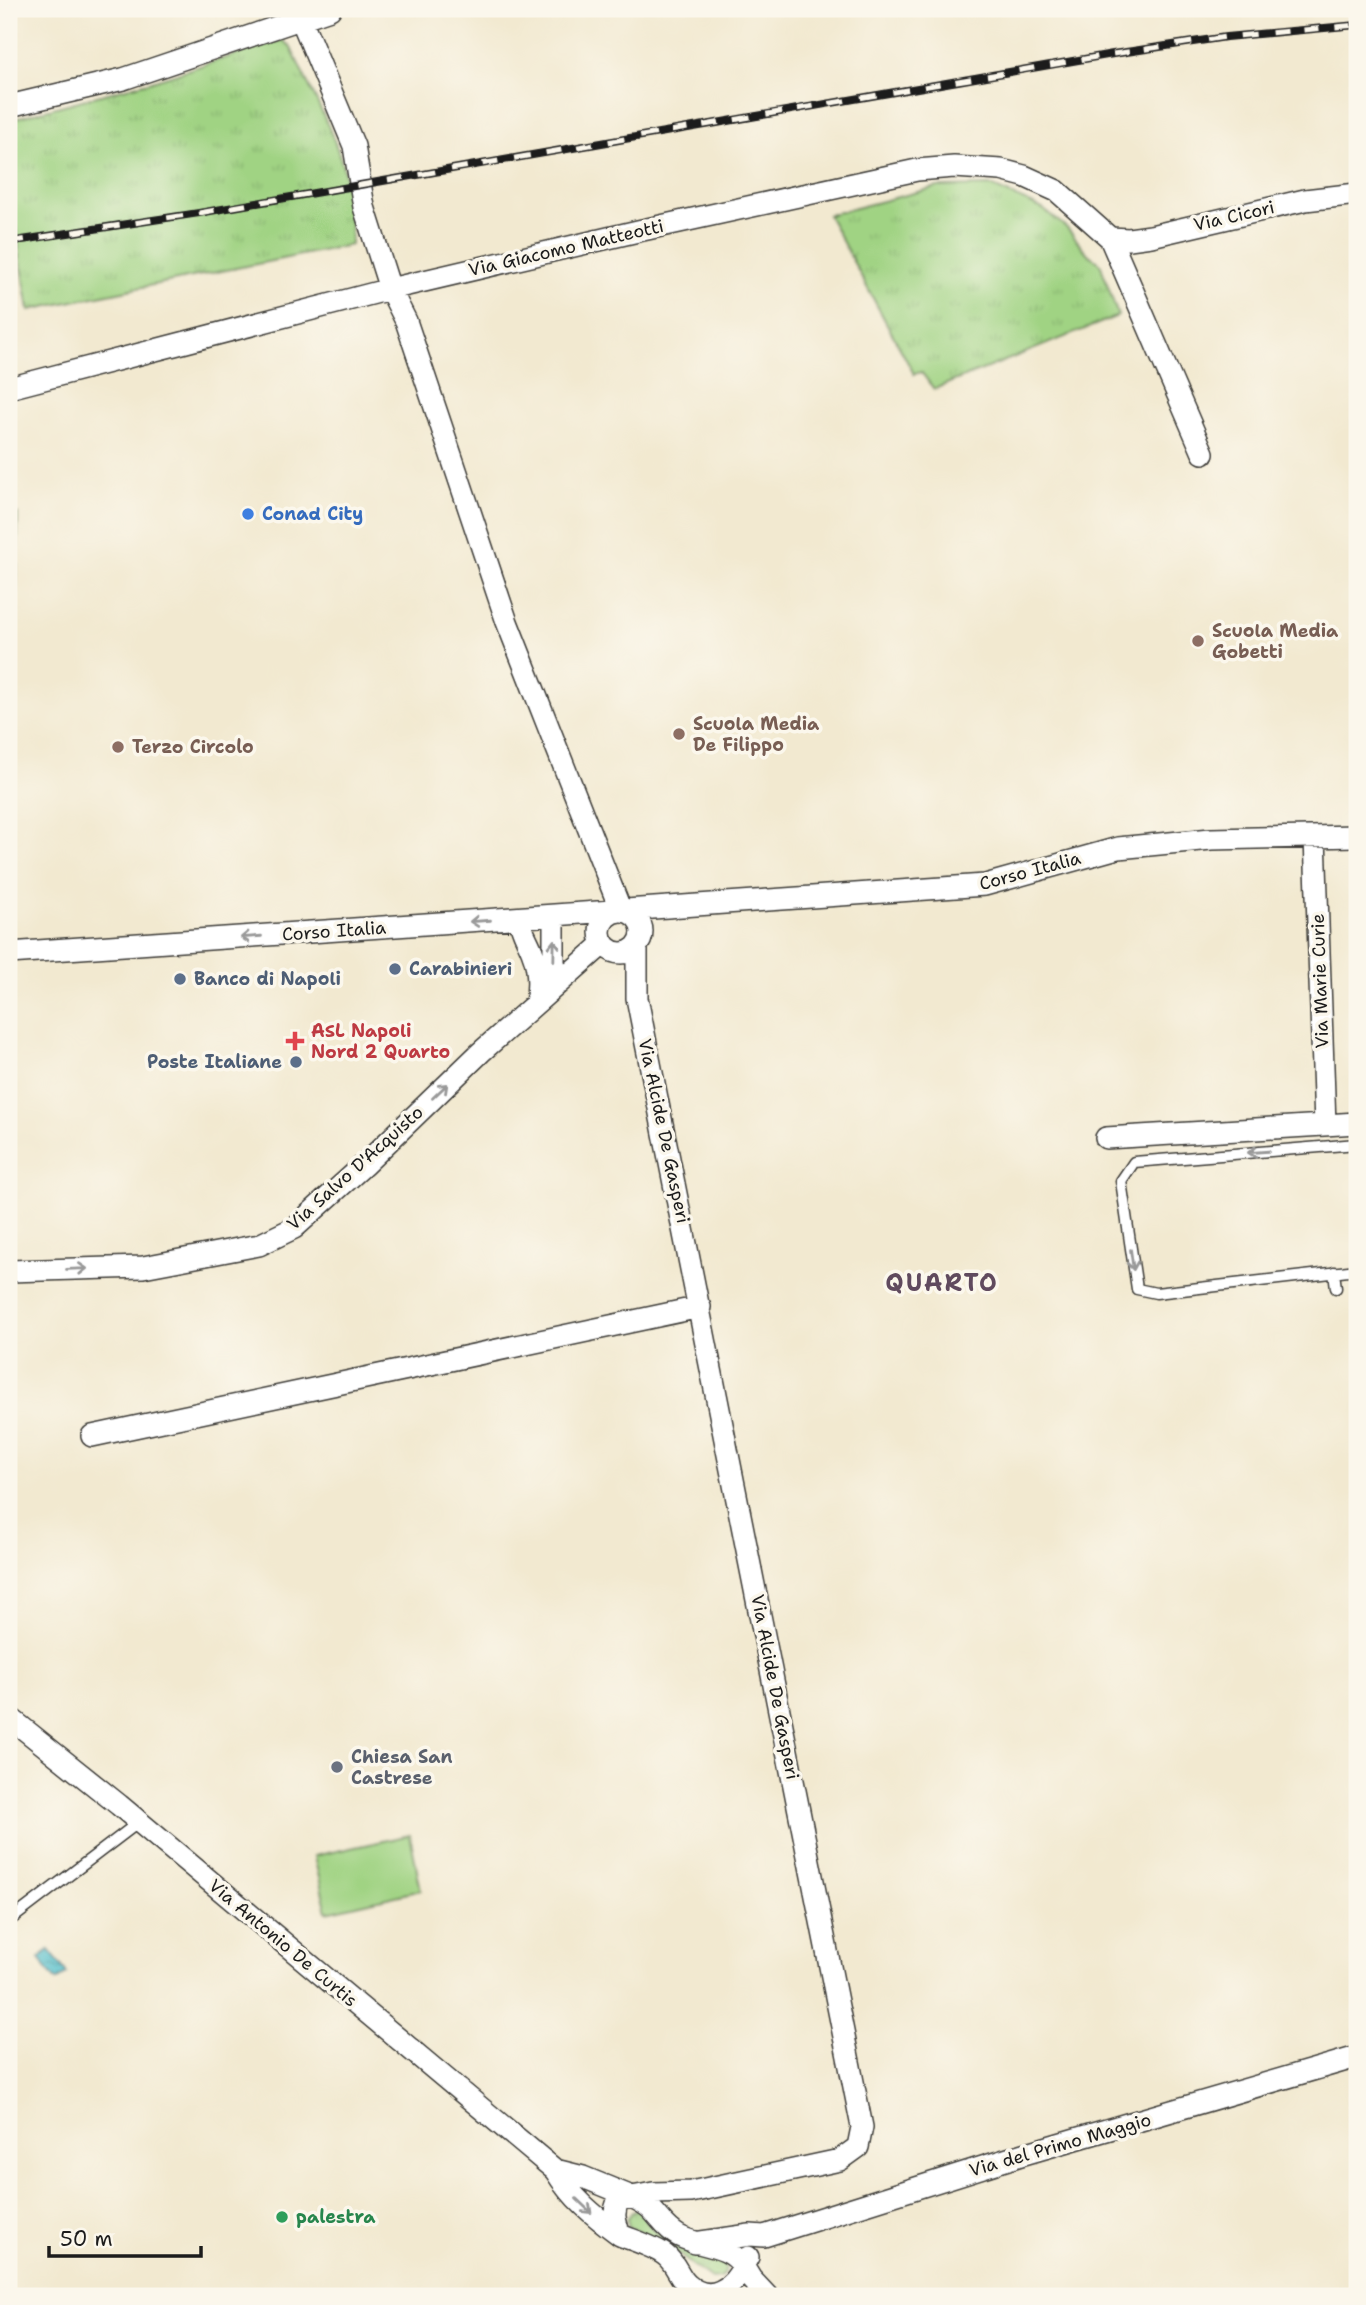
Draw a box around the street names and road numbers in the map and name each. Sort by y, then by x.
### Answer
street label: Via Cicori [1191,195,1277,237]
street label: Via Giacomo Matteotti [466,214,666,282]
street label: Corso Italia [977,846,1083,896]
street label: Via Marie Curie [1306,913,1334,1049]
street label: Corso Italia [281,915,387,947]
street label: Via Alcide De Gasperi [633,1037,695,1225]
street label: Via Salvo D'Acquisto [282,1100,428,1236]
street label: Via Alcide De Gasperi [745,1592,805,1782]
street label: Via Antonio De Curtis [204,1874,362,2012]
street label: Via del Primo Maggio [966,2108,1154,2182]

